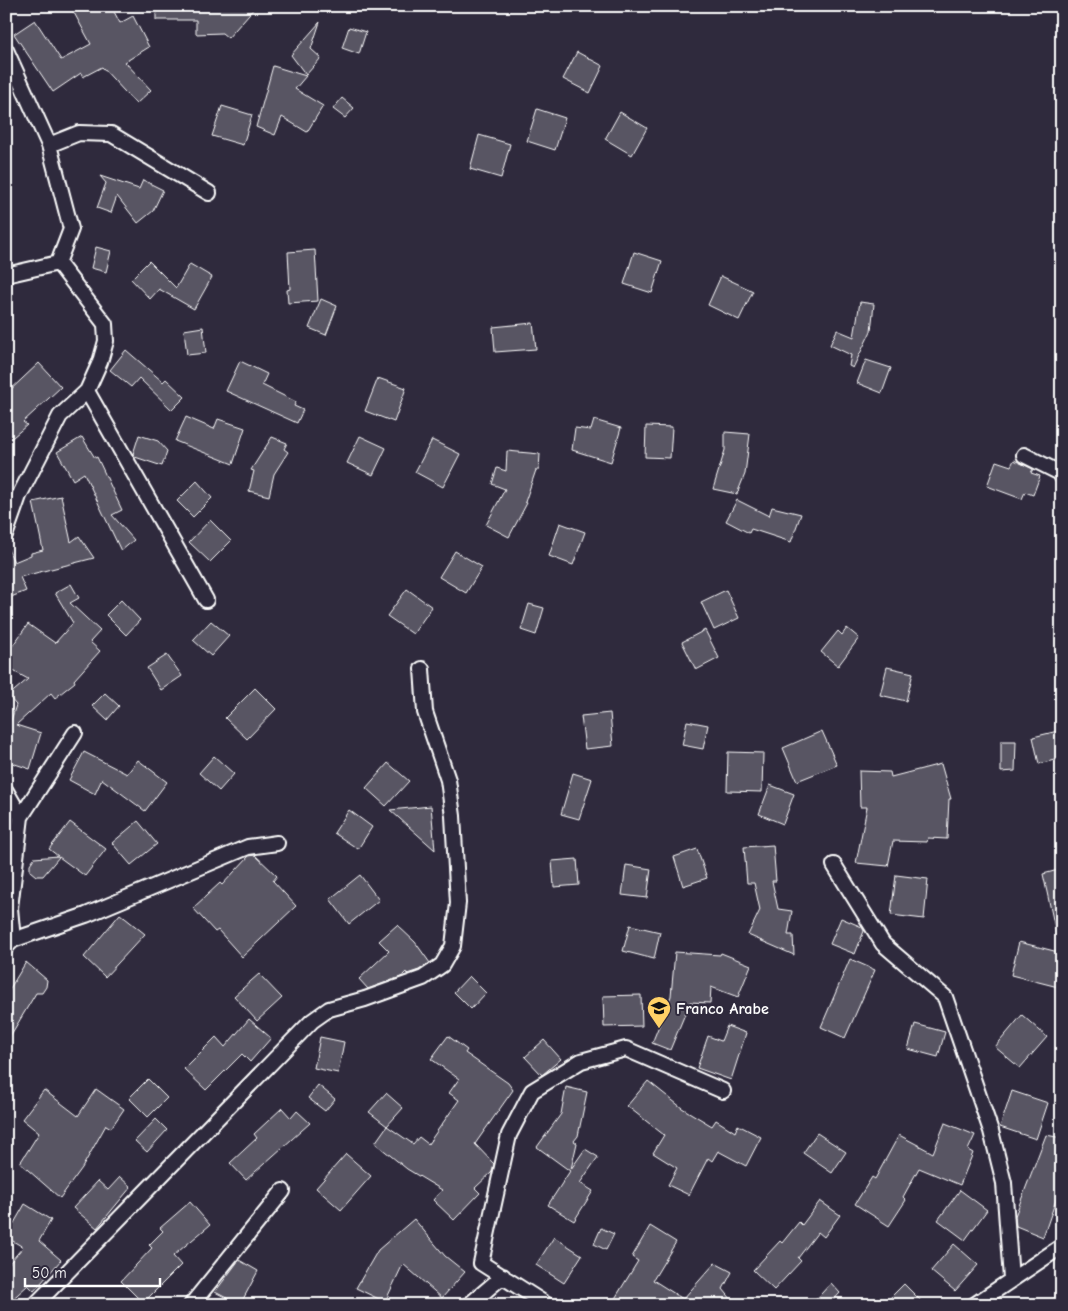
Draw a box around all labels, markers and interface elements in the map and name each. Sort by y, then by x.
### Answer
school or university icon: Franco Arabe [646,995,672,1029]
place label: Franco Arabe [676,1000,769,1018]
scale bar [25,1256,160,1288]
text: 50 m [32,1264,67,1282]

